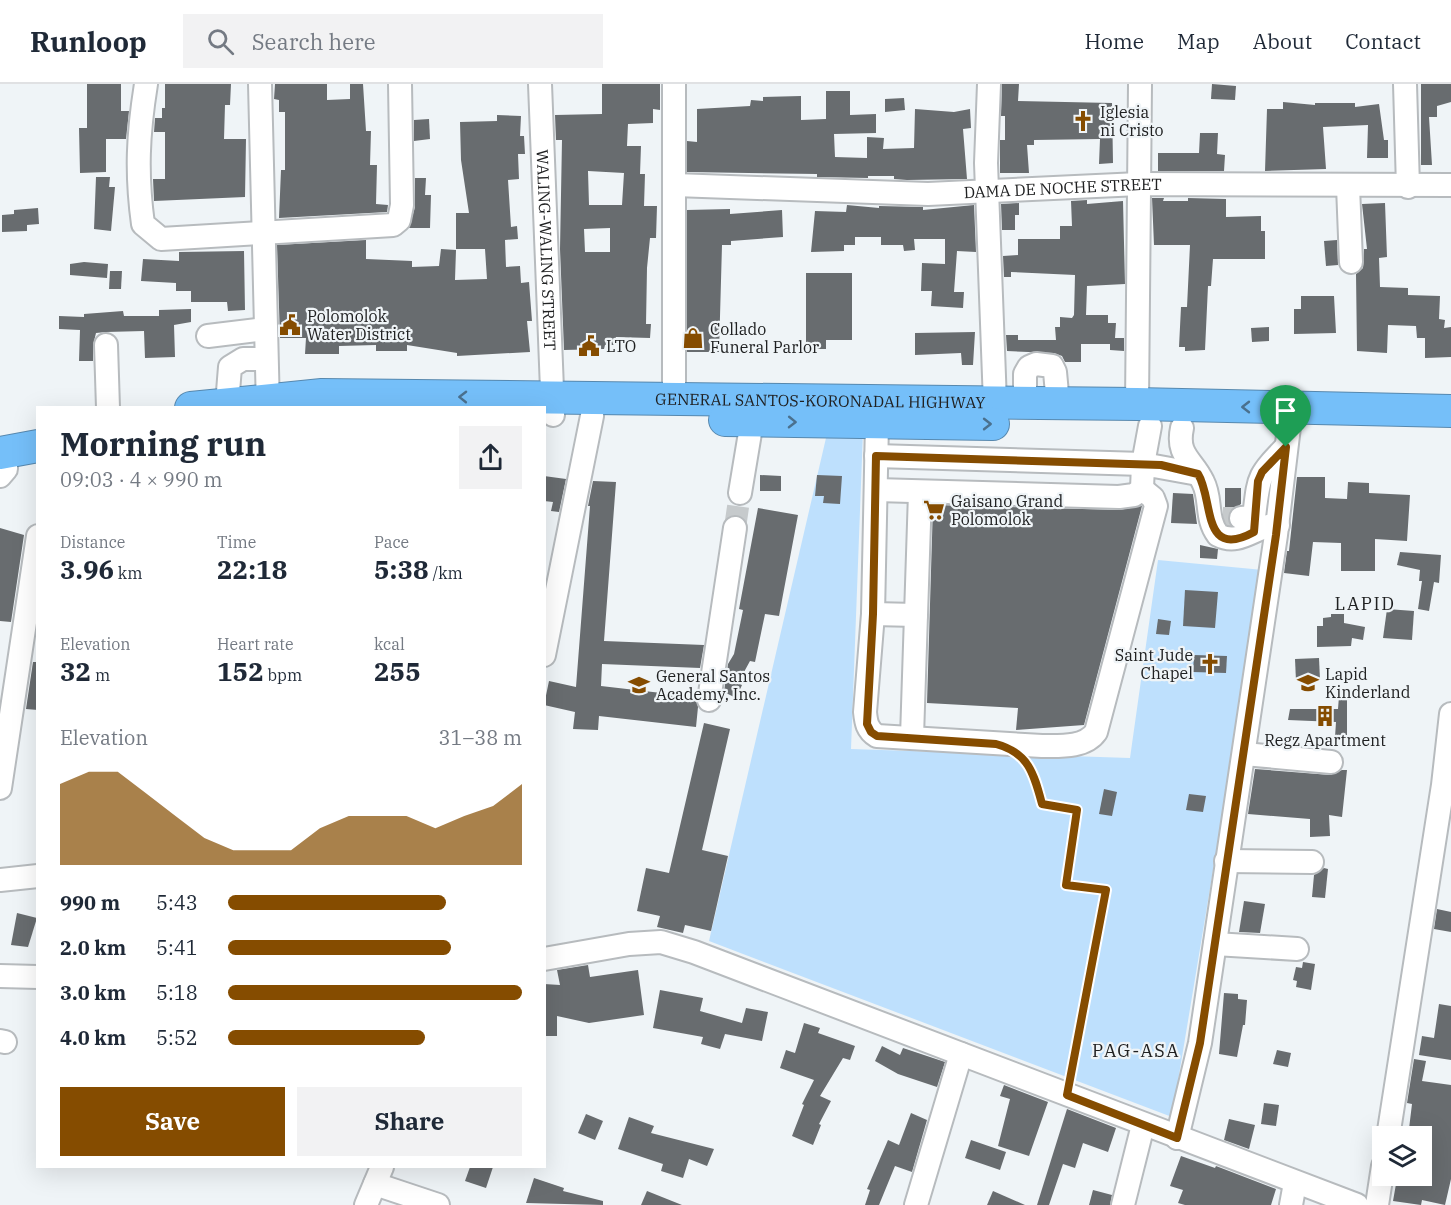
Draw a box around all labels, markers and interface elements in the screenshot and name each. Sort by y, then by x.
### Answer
search box [183,14,603,68]
text: Runloop [30,23,147,60]
icon: search [204,25,237,58]
text: Search here [252,27,376,56]
text: Home [1084,27,1144,55]
text: Map [1177,27,1220,55]
text: About [1253,27,1312,55]
text: Contact [1345,27,1421,55]
place label: Iglesia ni Cristo [1100,102,1164,140]
church icon: Iglesia ni Cristo [1071,109,1095,133]
street label: WALING-WALING STREET [533,149,560,351]
street label: DAMA DE NOCHE STREET [963,174,1162,202]
place label: Polomolok Water District [307,306,411,344]
public building icon: Polomolok Water District [278,313,302,337]
place label: Collado Funeral Parlor [710,319,819,357]
shop icon: Collado Funeral Parlor [681,326,705,350]
public building icon: LTO [577,334,601,358]
place label: LTO [606,336,636,356]
pin [1260,385,1311,447]
street label: GENERAL SANTOS-KORONADAL HIGHWAY [655,389,986,412]
one-way arrow [458,391,467,403]
icon: arrive [1269,394,1302,427]
one-way arrow [1241,401,1250,413]
one-way arrow [787,416,796,428]
one-way arrow [982,418,991,430]
text: Morning run [60,422,266,465]
button: share [459,426,522,489]
text: 09:03 · 4 × 990 m [60,466,223,493]
place label: Gaisano Grand Polomolok [951,491,1064,529]
supermarket icon: Gaisano Grand Polomolok [922,498,946,522]
text: Distance [60,532,125,552]
text: Time [217,532,256,552]
text: Pace [374,532,409,552]
text: 3.96 [60,552,114,586]
text: 22:18 [217,552,287,586]
text: 5:38 [374,552,429,586]
text: km [114,563,142,583]
text: /km [429,563,463,583]
district label: LAPID [1335,592,1395,615]
text: Elevation [60,634,130,654]
text: Heart rate [217,634,294,654]
text: kcal [374,634,405,654]
place label: Saint Jude Chapel [1115,645,1193,683]
church icon: Saint Jude Chapel [1198,652,1222,676]
text: 32 [60,654,91,688]
text: 152 [217,654,264,688]
text: 255 [374,654,421,688]
place label: Lapid Kinderland [1325,664,1411,702]
text: m [91,665,110,685]
text: bpm [264,665,302,685]
place label: General Santos Academy, Inc. [656,666,770,704]
school or university icon: Lapid Kinderland [1296,671,1320,695]
school or university icon: General Santos Academy, Inc. [627,673,651,697]
building icon: Regz Apartment [1313,704,1337,728]
text: Elevation [60,724,148,751]
text: 31–38 m [439,724,522,751]
place label: Regz Apartment [1264,730,1386,750]
text: 990 m [60,889,120,916]
text: 5:43 [156,889,198,916]
text: 2.0 km [60,934,126,961]
text: 5:41 [156,934,198,961]
text: 3.0 km [60,979,126,1006]
text: 5:18 [156,979,198,1006]
text: 4.0 km [60,1024,126,1051]
text: 5:52 [156,1024,198,1051]
district label: PAG-ASA [1092,1039,1180,1062]
button: Save [60,1087,285,1156]
button: Share [297,1087,522,1156]
map controls [1372,1126,1432,1186]
button: layers [1372,1126,1432,1186]

